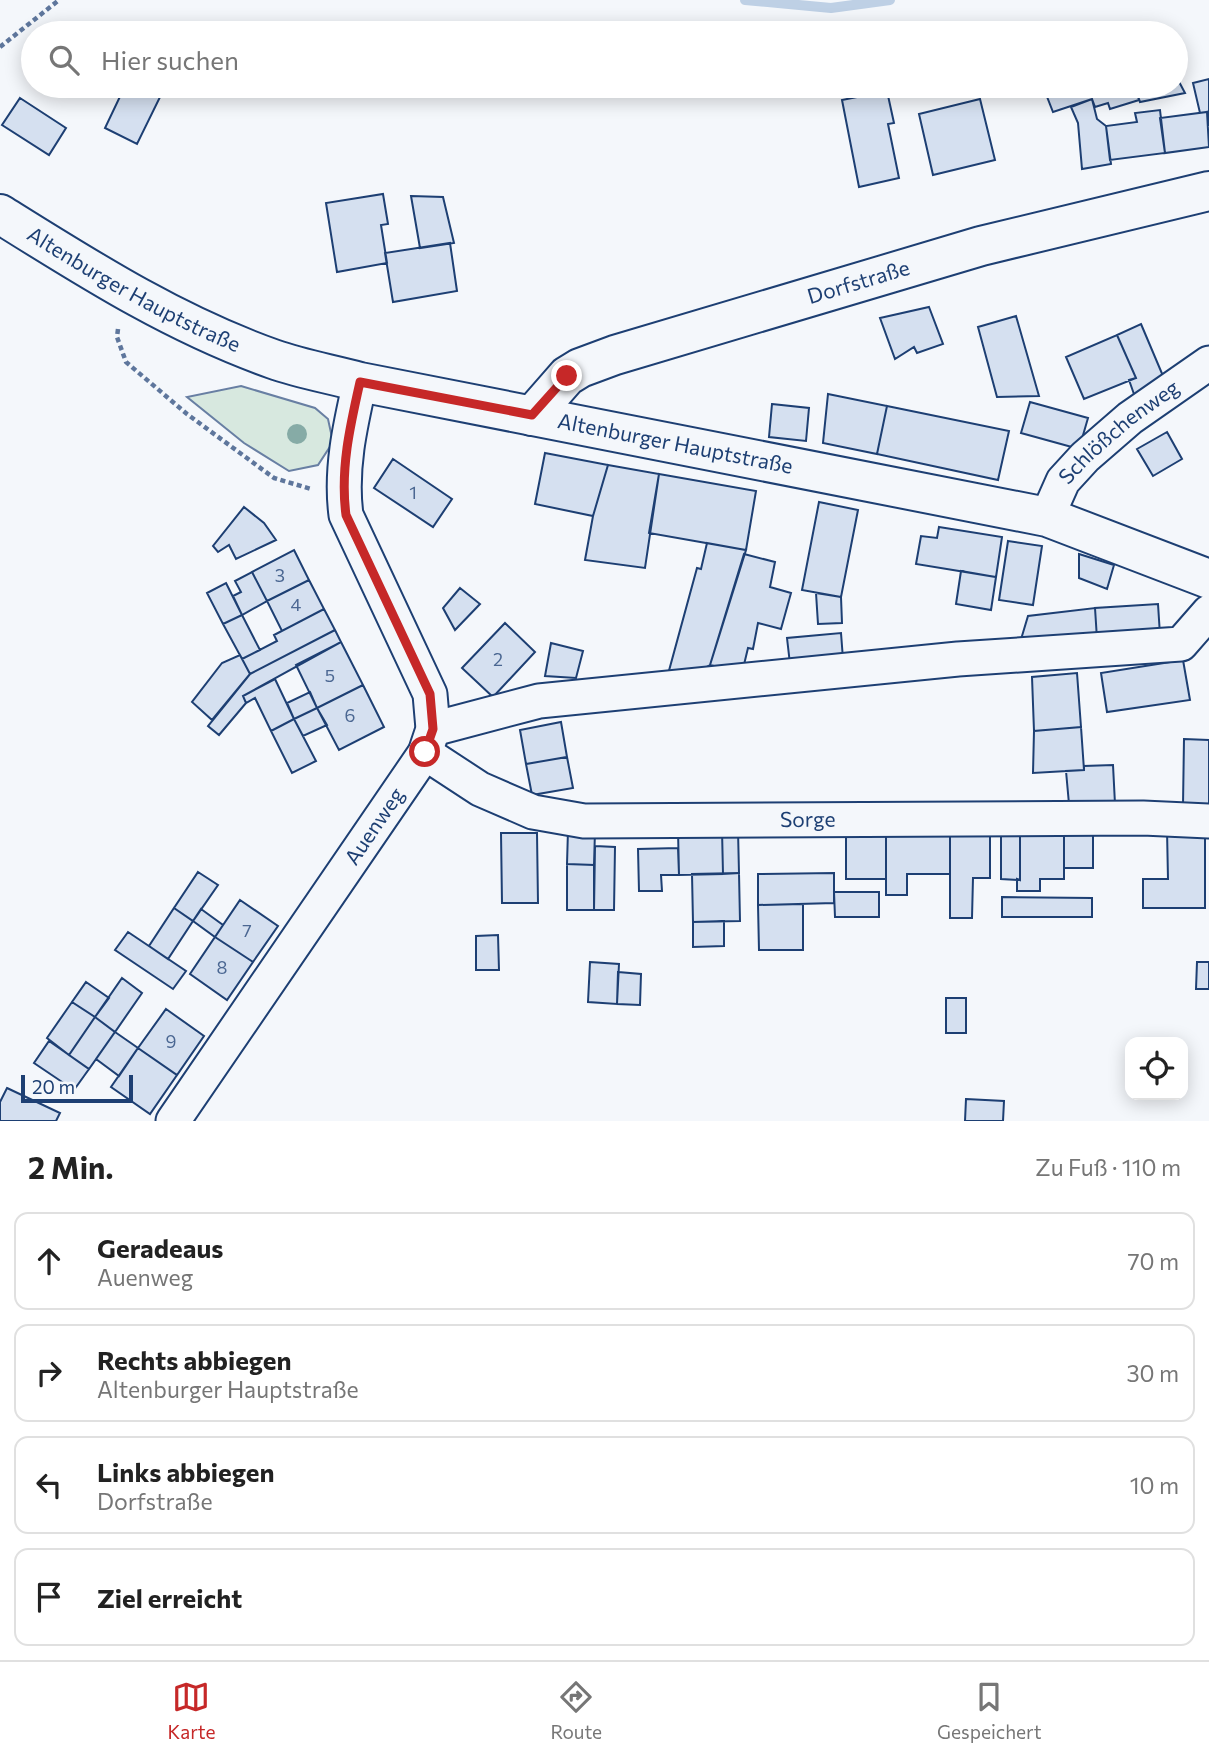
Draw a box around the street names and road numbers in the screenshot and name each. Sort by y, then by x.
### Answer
street label: Altenburger Hauptstraße [23,220,245,356]
street label: Dorfstraße [804,254,912,308]
street label: Schlößchenweg [1053,374,1183,489]
street label: Altenburger Hauptstraße [556,407,795,478]
street label: Auenweg [338,782,409,869]
street label: Sorge [780,806,836,831]

